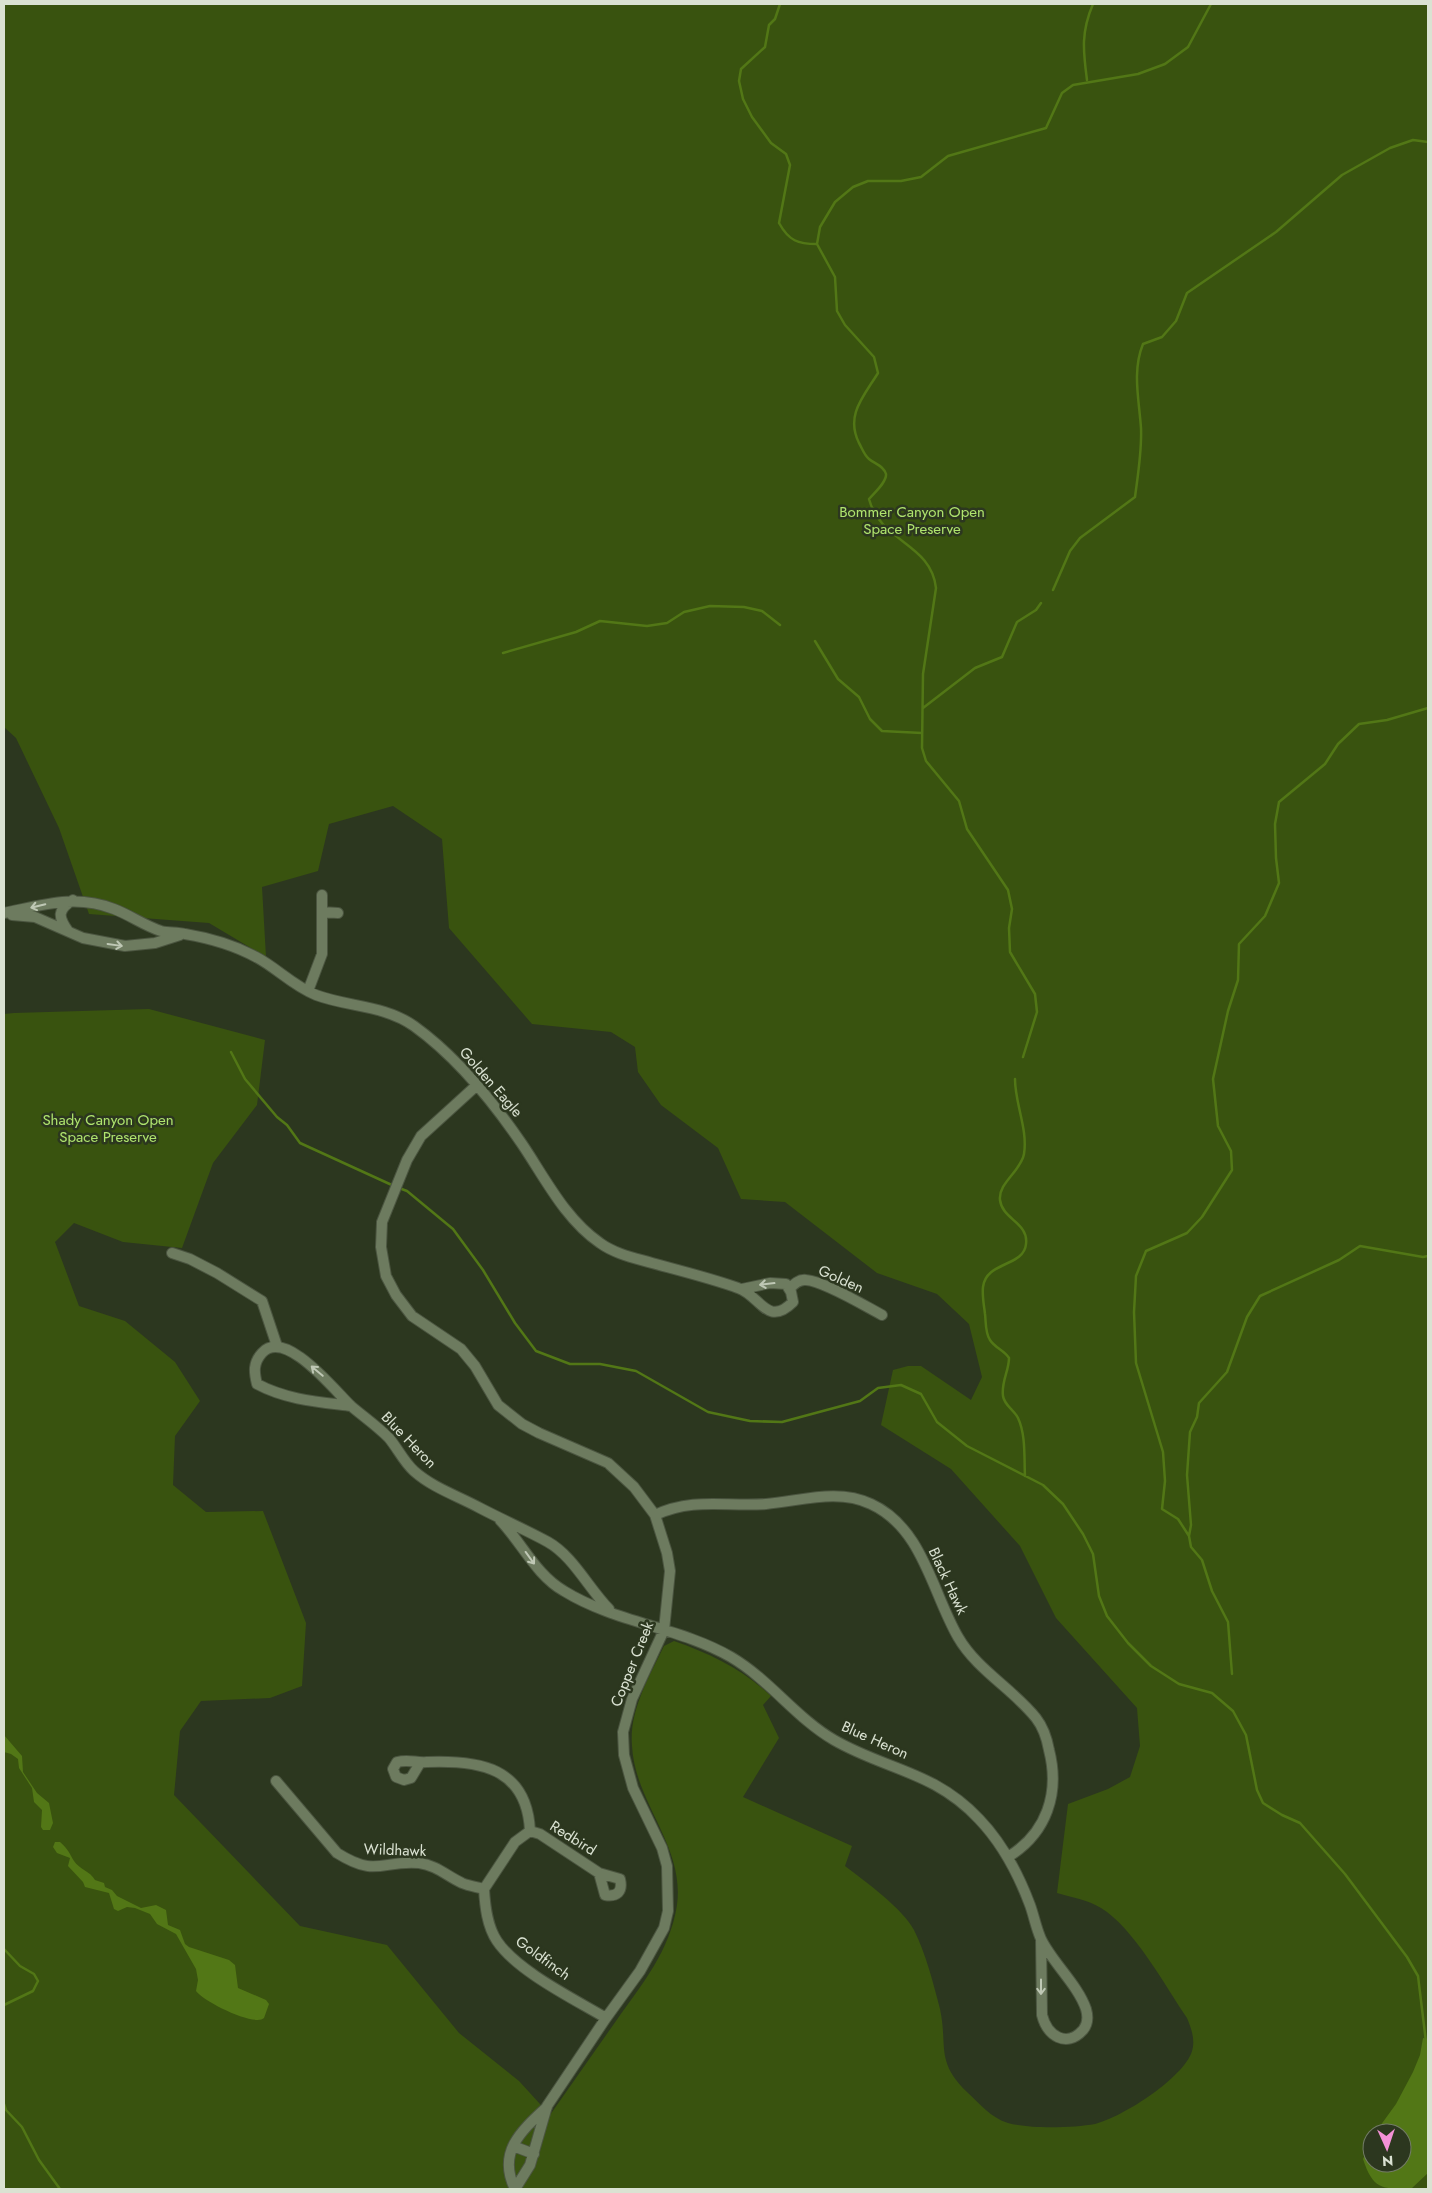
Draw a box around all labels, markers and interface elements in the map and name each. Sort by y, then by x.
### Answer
park label: Bommer Canyon Open Space Preserve [839,501,985,540]
one-way arrow [31,902,47,911]
one-way arrow [107,940,123,950]
street label: Golden Eagle [454,1042,528,1122]
park label: Shady Canyon Open Space Preserve [42,1109,174,1148]
street label: Golden [815,1259,867,1299]
one-way arrow [759,1279,775,1289]
one-way arrow [311,1366,324,1377]
street label: Blue Heron [376,1407,442,1473]
street label: Black Hawk [923,1544,973,1619]
one-way arrow [525,1551,535,1565]
street label: Copper Creek [605,1618,659,1710]
street label: Blue Heron [838,1715,912,1765]
street label: Redbird [546,1815,600,1861]
street label: Wildhawk [363,1838,427,1862]
street label: Goldfinch [511,1931,575,1985]
one-way arrow [1036,1979,1046,1995]
north arrow [1362,2123,1412,2173]
text: N [1382,2151,1394,2171]

